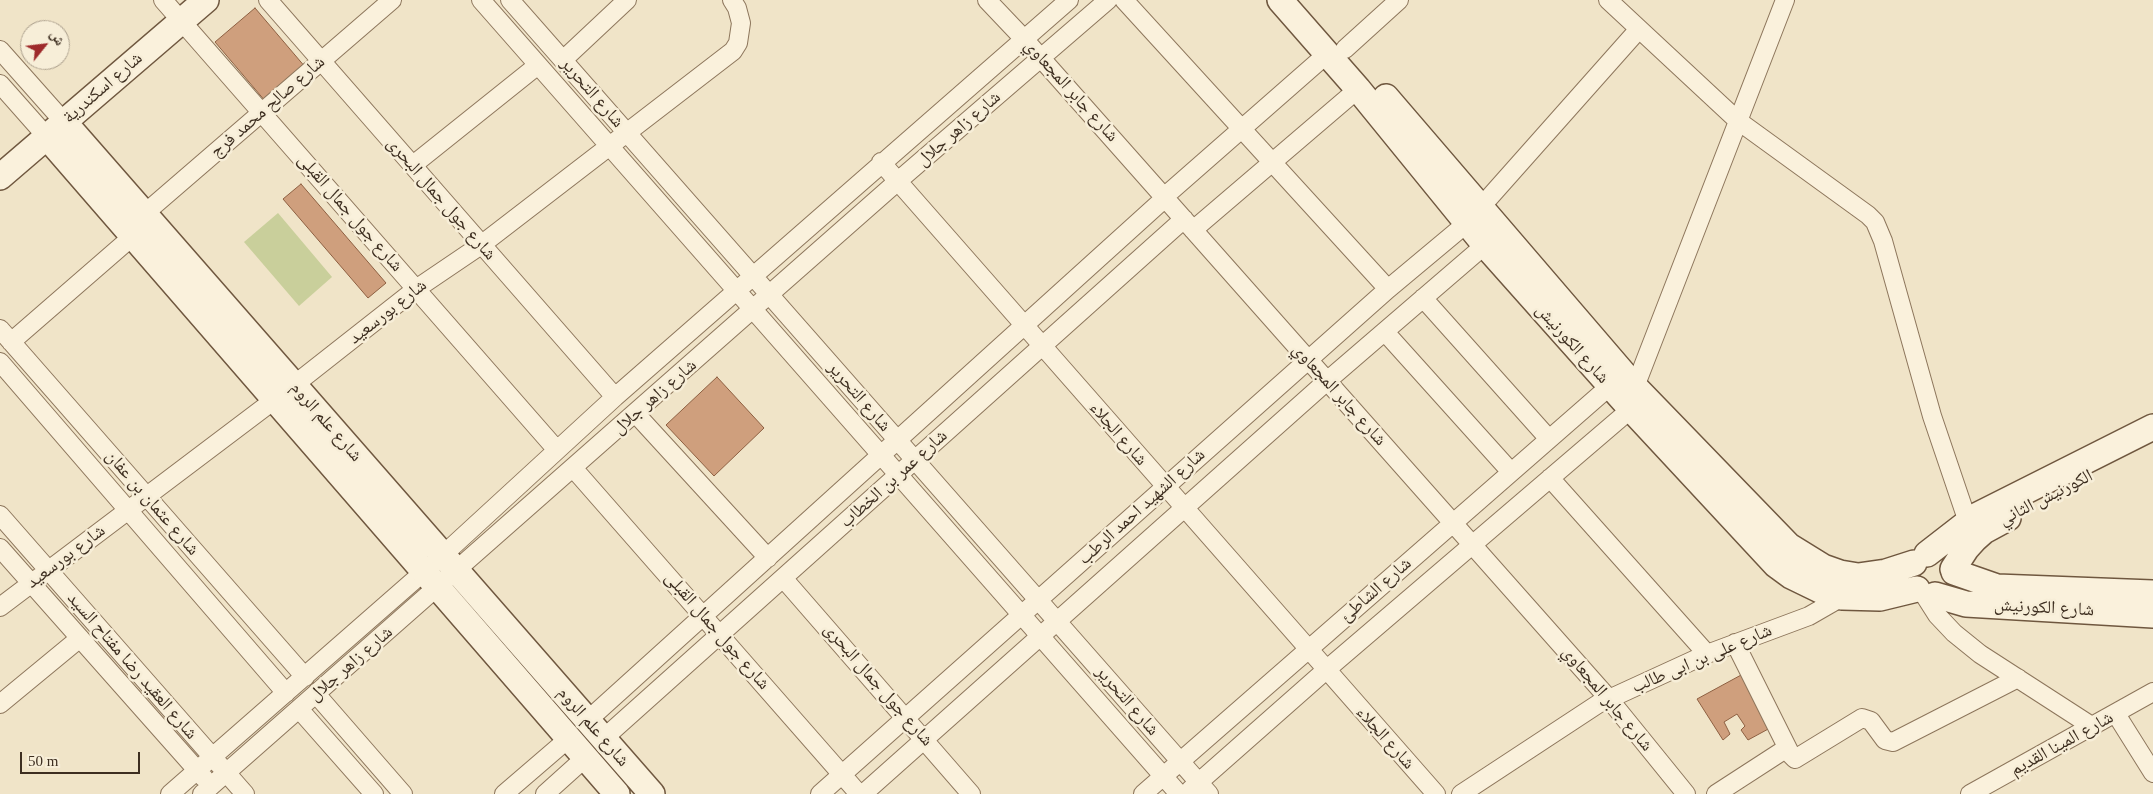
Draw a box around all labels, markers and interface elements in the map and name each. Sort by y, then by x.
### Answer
north arrow [20,20,70,70]
text: ش [48,28,68,48]
street label: شارع جابر المجعاوي [1019,35,1123,147]
street label: شارع اسكندرية [59,48,147,128]
street label: شارع صالح محمد فرج [206,51,330,163]
street label: شارع التحرير [556,53,628,133]
street label: شارع زاهر جلال [913,87,1005,171]
street label: شارع جول جمال البحرى [382,133,500,265]
street label: شارع جول جمال القبلى [293,149,407,277]
street label: شارع بورسعيد [345,275,431,349]
street label: شارع الكورنيش [1530,300,1614,388]
street label: شارع جابر المجعاوي [1287,339,1391,451]
street label: شارع زاهر جلال [609,355,701,439]
street label: شارع التحرير [823,357,895,437]
street label: شارع علم الروم [285,378,367,466]
street label: شارع الجلاء [1084,398,1152,470]
street label: شارع عمر بن الخطاب [836,425,952,533]
street label: شارع الشهيد احمد الرطب [1074,444,1210,570]
street label: شارع عثمان بن عفان [100,446,204,560]
street label: الكورنيش الثاني [1995,465,2097,531]
street label: شارع بورسعيد [22,520,110,594]
street label: شارع الشاطئ [1336,553,1416,627]
street label: شارع جول جمال القبلى [660,567,774,695]
street label: شارع العقيد رضا مفتاح السيد [62,588,202,744]
street label: شارع الكورنيش [1993,595,2095,621]
street label: شارع جول جمال البحرى [819,619,937,751]
street label: شارع على بن ابى طالب [1629,620,1775,698]
street label: شارع زاهر جلال [305,622,397,706]
street label: شارع جابر المجعاوي [1557,642,1657,756]
street label: شارع التحرير [1091,661,1163,741]
street label: شارع علم الروم [552,683,634,771]
street label: شارع الجلاء [1351,702,1419,774]
street label: شارع المينا القديم [2007,707,2117,781]
scale bar [22,742,142,774]
text: 50 m [28,753,58,769]

